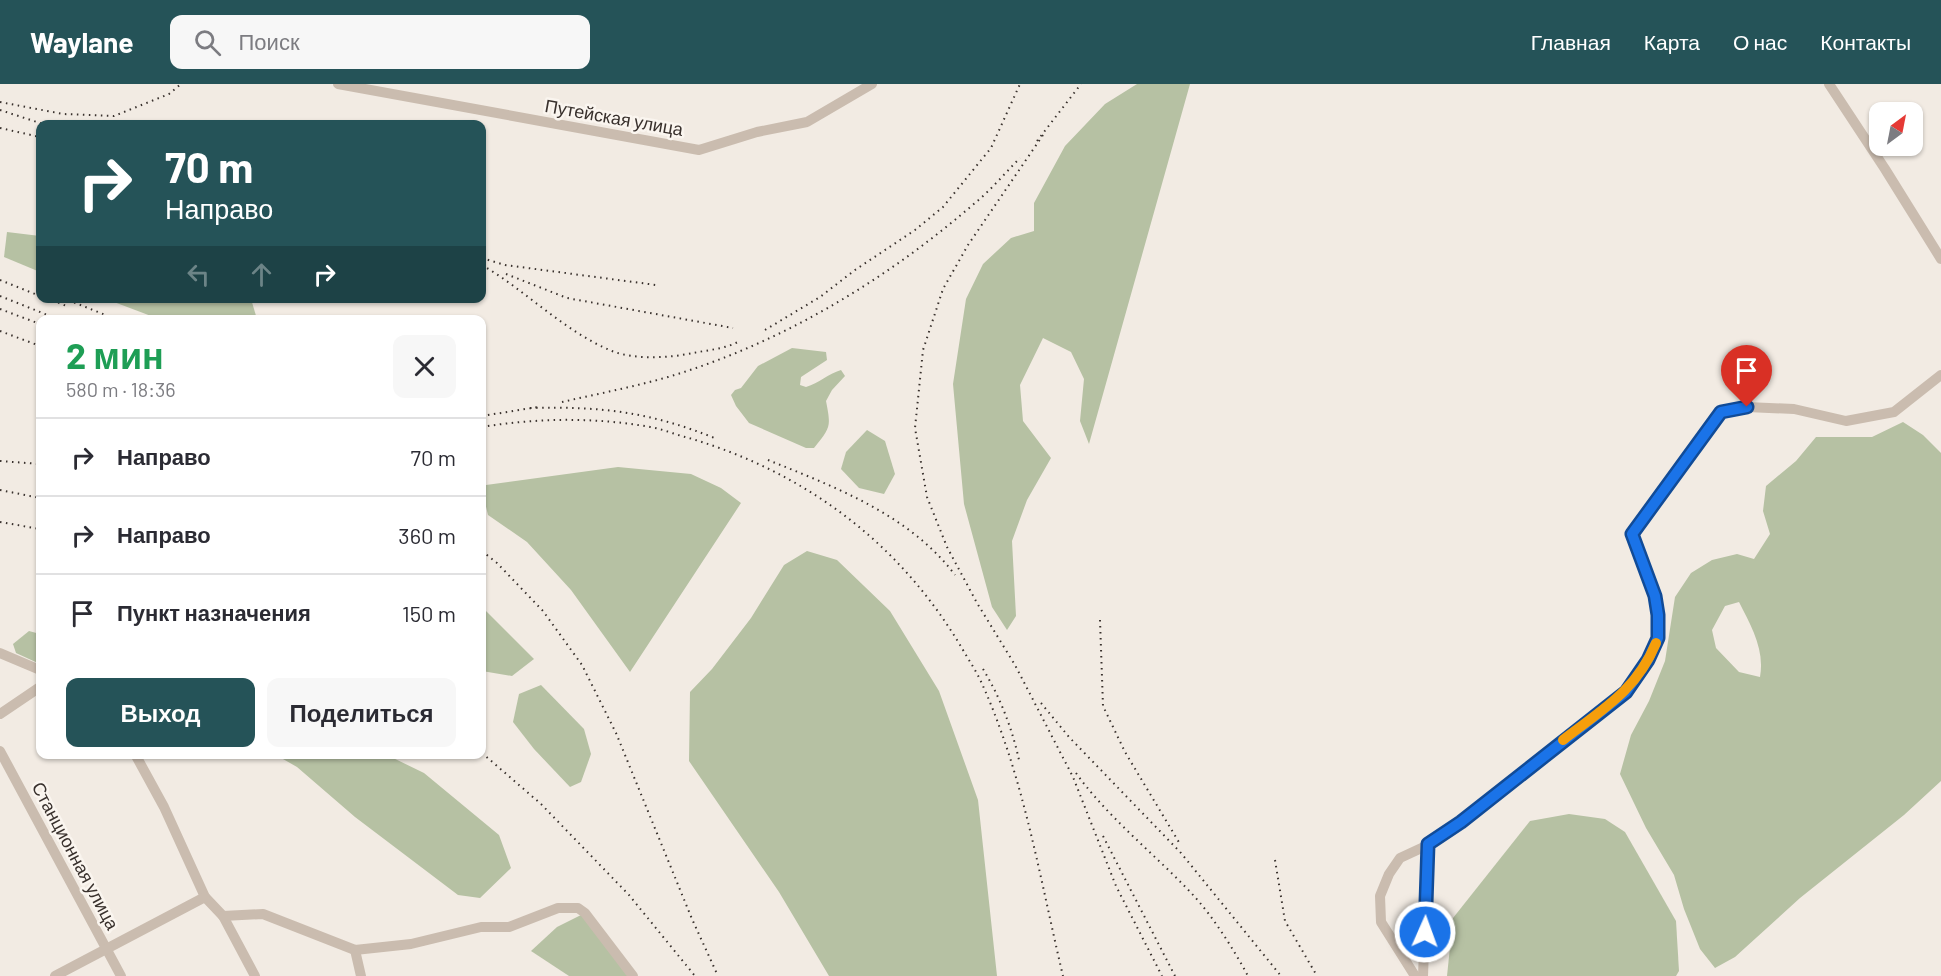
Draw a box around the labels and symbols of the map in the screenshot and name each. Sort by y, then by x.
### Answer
street label: Путейская улица [543,94,686,140]
north arrow [1869,102,1923,156]
pin [1721,345,1772,407]
street label: Станционная улица [28,778,125,934]
position arrow [1393,900,1457,964]

